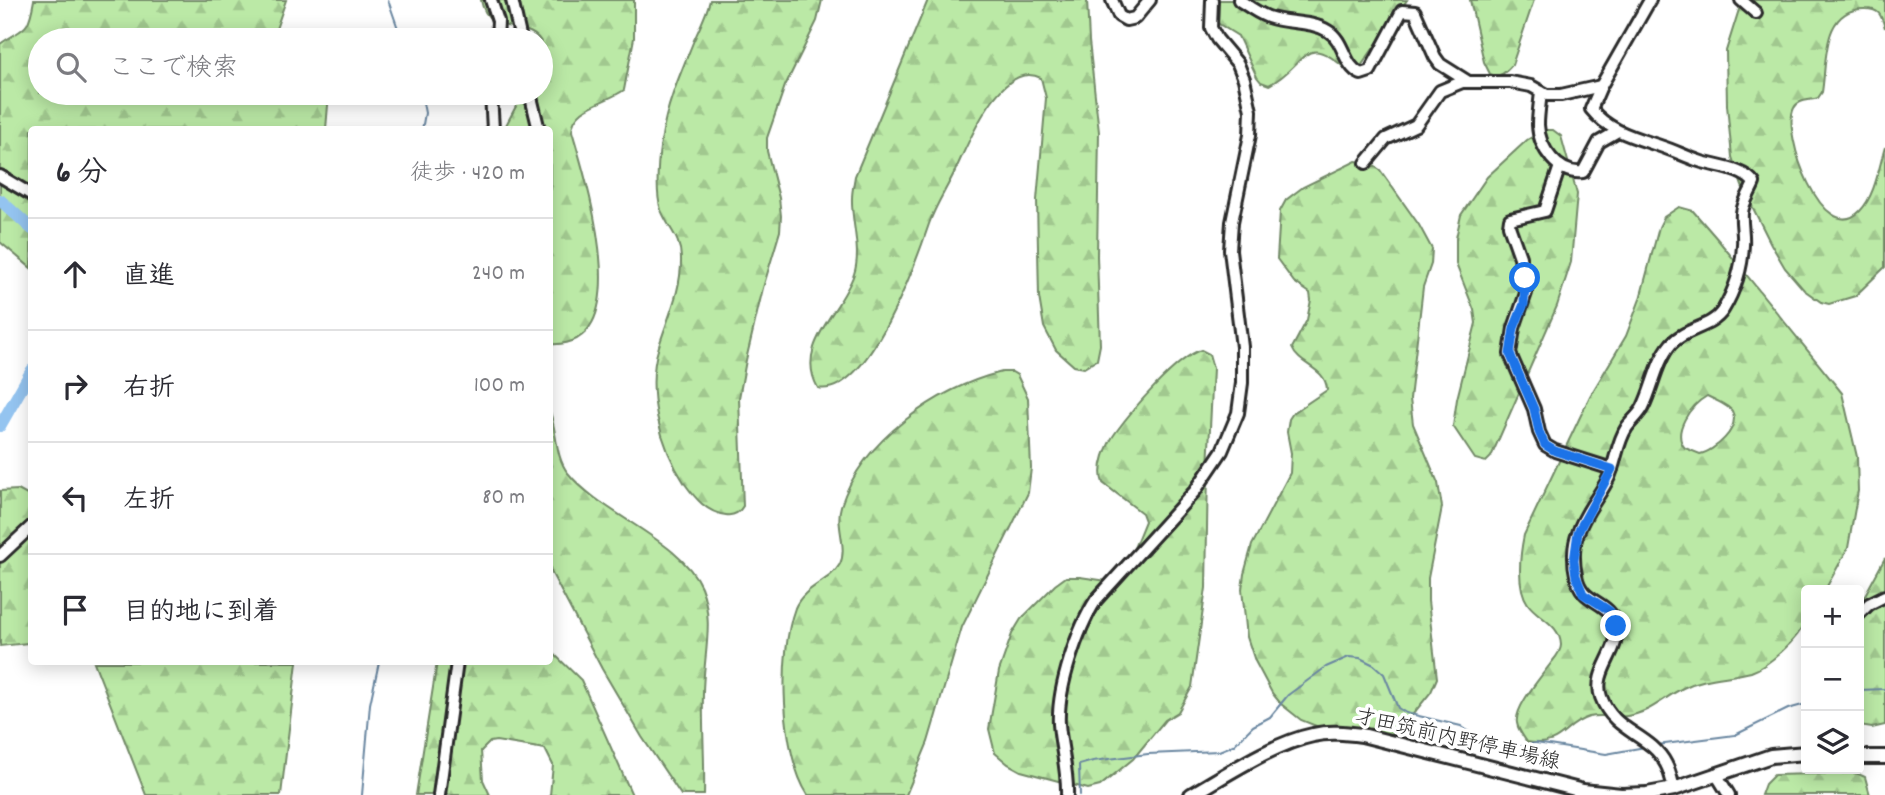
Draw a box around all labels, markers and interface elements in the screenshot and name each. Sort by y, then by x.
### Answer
search box [28,28,553,105]
icon: search [52,48,90,86]
text: ここで検索 [108,51,238,88]
text: 6 分 [56,154,108,197]
text: 徒歩 · 420 m [410,158,525,191]
icon: ahead [56,255,94,293]
text: 240 m [472,258,525,291]
text: 直進 [123,259,175,296]
route start [1509,262,1540,293]
icon: right [56,367,94,405]
text: 100 m [474,370,525,403]
text: 右折 [123,371,175,408]
icon: left [56,479,94,517]
text: 80 m [482,482,525,515]
text: 左折 [123,483,175,520]
map controls [1801,585,1864,774]
button: + [1801,585,1864,648]
icon: arrive [56,591,94,629]
text: 目的地に到着 [123,595,279,632]
route end [1600,610,1631,641]
button: − [1801,648,1864,711]
street label: 才田筑前内野停車場線 [1351,703,1563,779]
button: layers [1801,711,1864,774]

